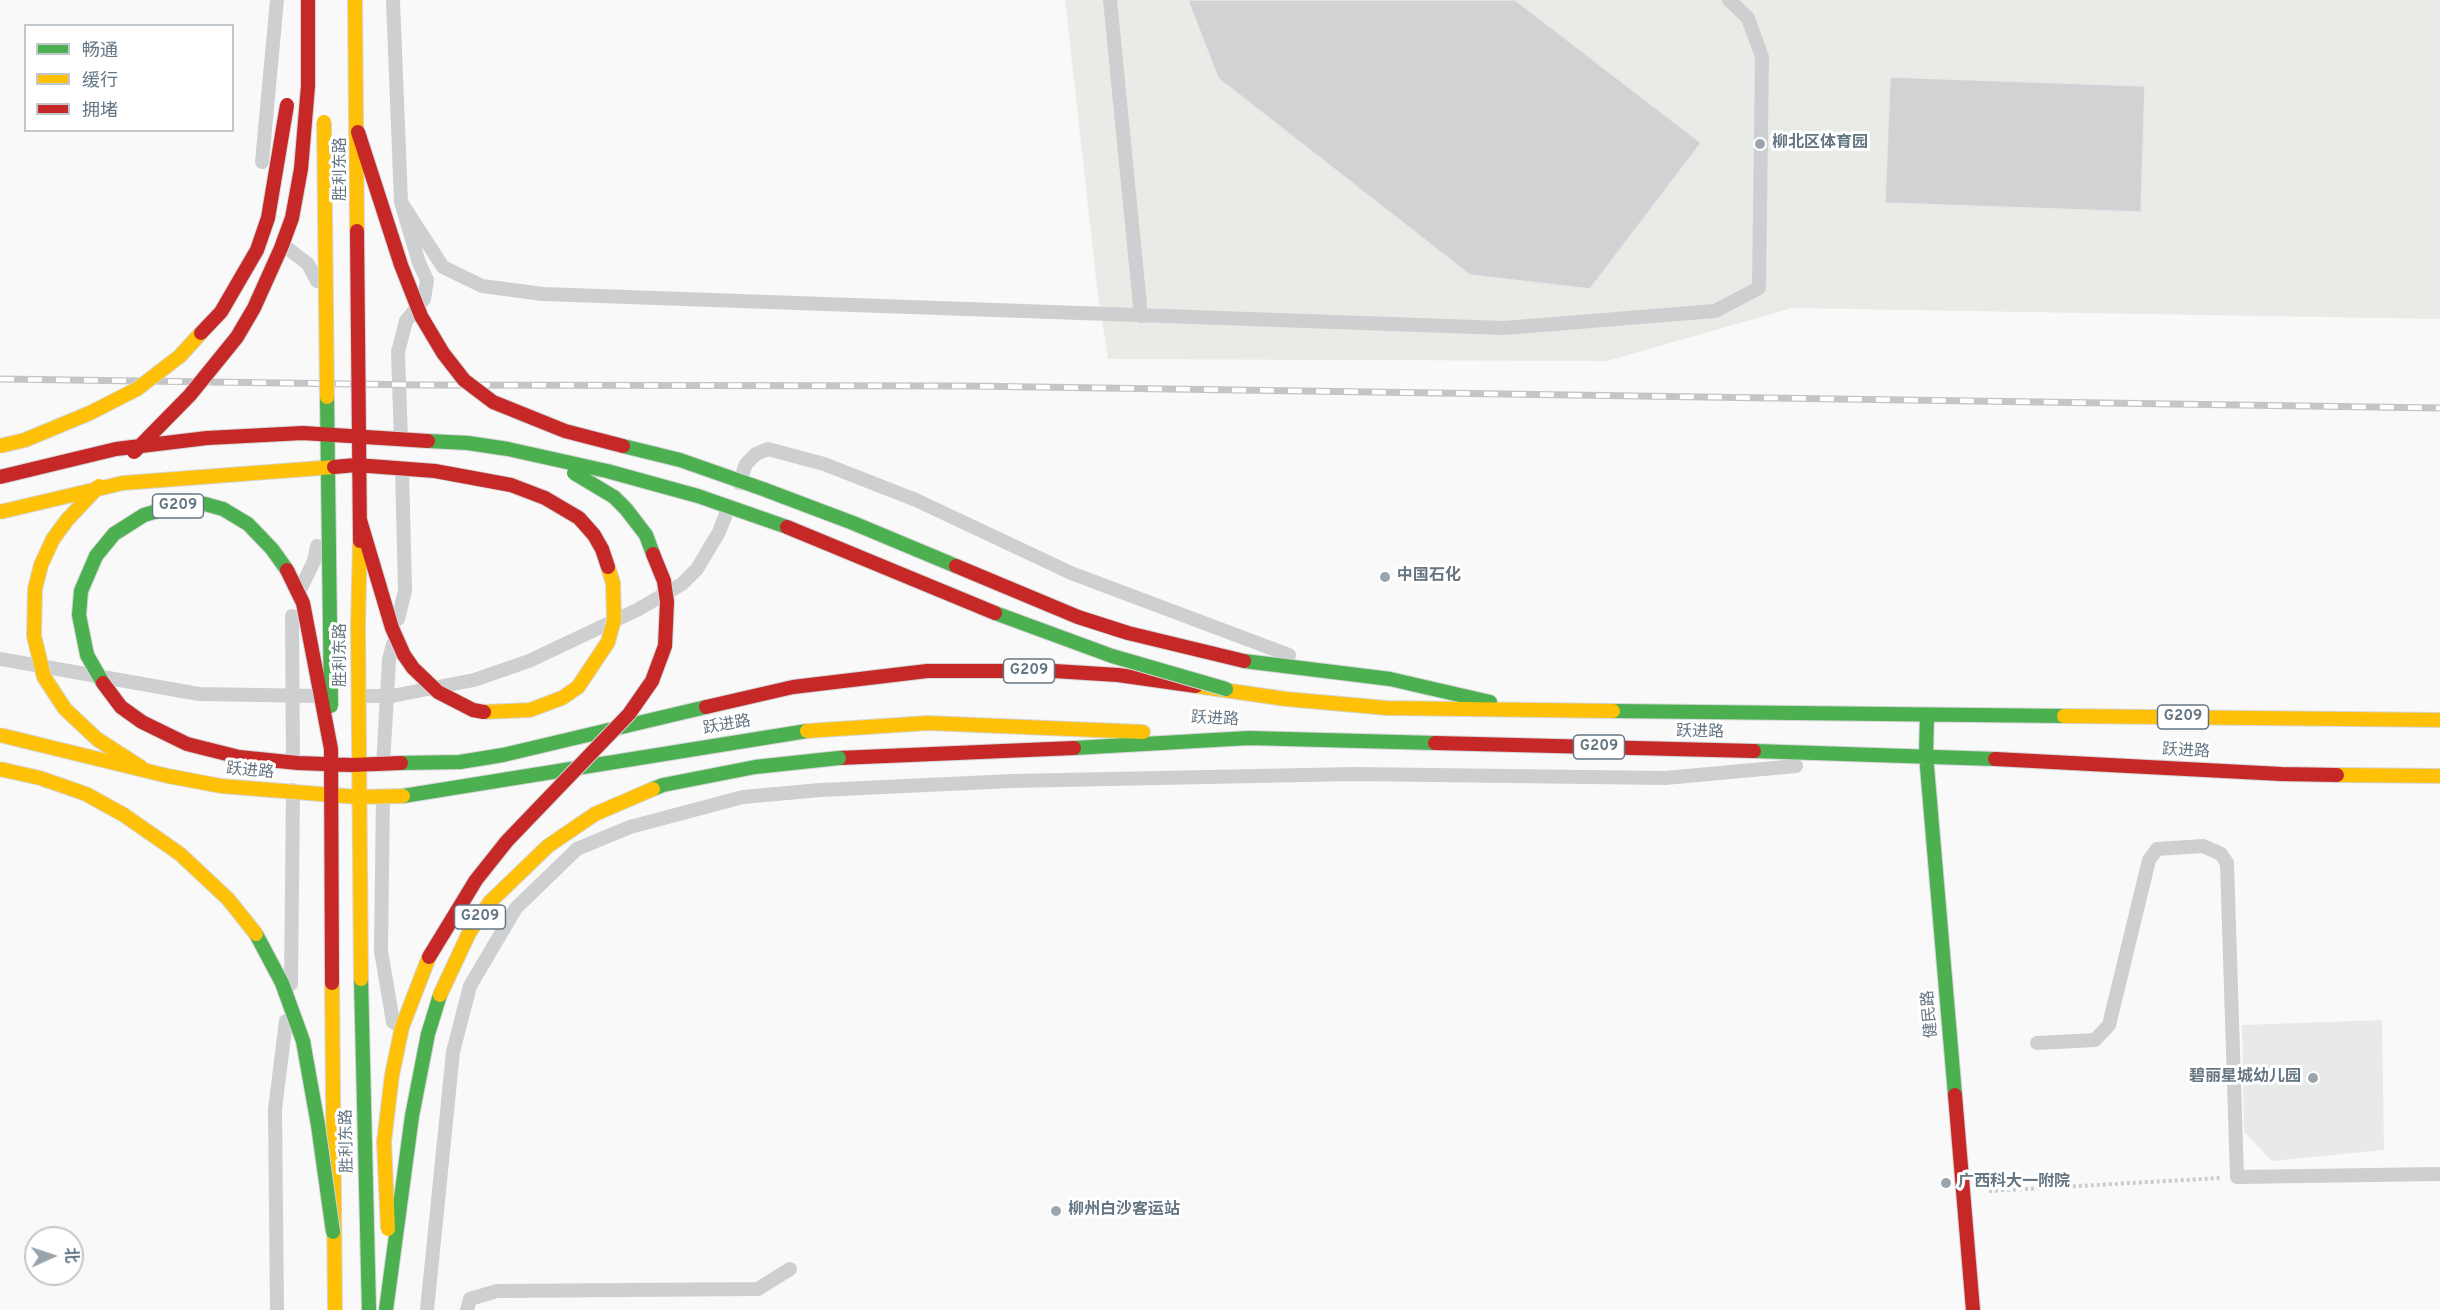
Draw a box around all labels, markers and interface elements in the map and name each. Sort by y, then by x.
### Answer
legend [24,24,234,132]
text: 畅通 [82,40,118,63]
text: 缓行 [82,70,118,93]
text: 拥堵 [82,100,118,123]
place label: 柳北区体育园 [1772,134,1868,154]
street label: 胜利东路 [332,137,352,201]
marker: 柳北区体育园 [1753,137,1767,151]
road number: G209 [152,494,204,518]
place label: 中国石化 [1397,567,1461,587]
marker: 中国石化 [1378,570,1392,584]
street label: 胜利东路 [332,623,352,687]
road number: G209 [1004,659,1054,683]
road number: G209 [2158,705,2208,729]
street label: 跃进路 [1191,709,1239,731]
street label: 跃进路 [702,712,752,740]
street label: 跃进路 [1676,723,1724,743]
road number: G209 [1574,735,1624,759]
street label: 跃进路 [2162,741,2210,763]
street label: 跃进路 [225,760,275,784]
road number: G209 [454,905,506,929]
street label: 健民路 [1919,989,1943,1039]
place label: 碧丽星城幼儿园 [2189,1068,2301,1088]
marker: 碧丽星城幼儿园 [2306,1071,2320,1085]
street label: 胜利东路 [338,1109,358,1173]
place label: 广西科大一附院 [1958,1173,2070,1193]
marker: 广西科大一附院 [1939,1176,1953,1190]
place label: 柳州白沙客运站 [1068,1201,1180,1221]
marker: 柳州白沙客运站 [1049,1204,1063,1218]
north arrow [24,1226,84,1286]
text: 北 [60,1247,80,1264]

